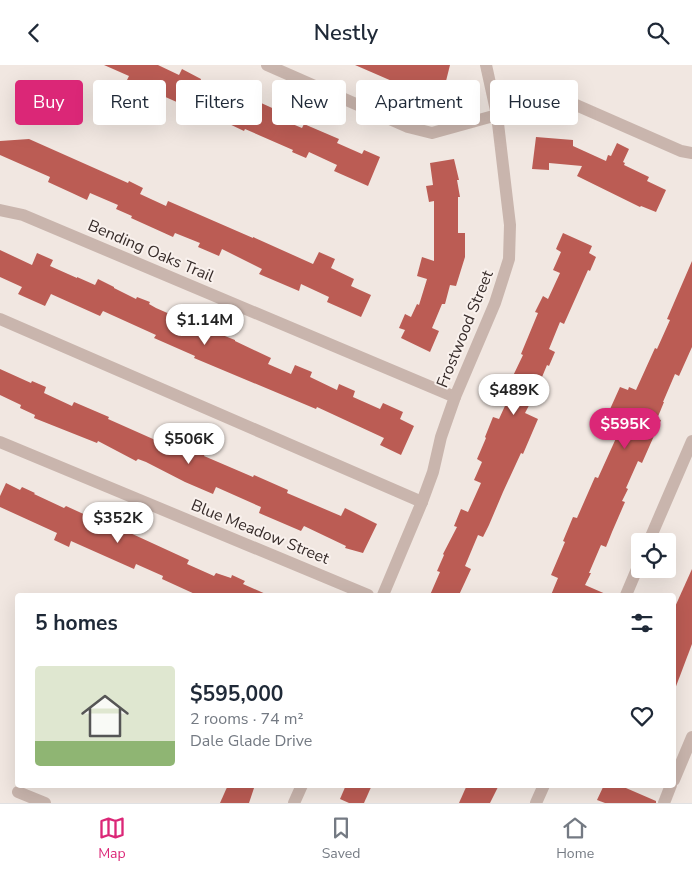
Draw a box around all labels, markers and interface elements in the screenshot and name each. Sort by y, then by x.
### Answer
text: Nestly [314,18,378,48]
icon: back [20,19,48,47]
icon: search [644,19,672,47]
chip: Buy [15,80,83,125]
chip: Rent [93,80,166,125]
chip: Filters [176,80,262,125]
chip: New [272,80,346,125]
chip: Apartment [356,80,480,125]
chip: House [490,80,578,125]
street label: Bending Oaks Trail [84,214,218,288]
street label: Frostwood Street [431,267,499,391]
pin: $1.14M [164,303,246,346]
text: $1.14M [177,309,233,331]
pin: $489K [479,373,549,416]
text: $489K [489,379,539,401]
pin: $595K [590,407,660,450]
text: $595K [600,413,650,435]
pin: $506K [154,423,224,465]
text: $506K [164,428,214,450]
street label: Blue Meadow Street [188,494,333,570]
pin: $352K [83,501,153,544]
text: $352K [93,507,143,529]
map controls [631,533,676,578]
button: locate [631,533,676,578]
text: 5 homes [35,609,118,637]
icon: filters [628,609,656,637]
text: $595,000 [190,680,283,708]
icon: home [75,686,135,746]
icon: heart [628,702,656,730]
text: 2 rooms · 74 m² [190,708,303,730]
text: Dale Glade Drive [190,730,312,752]
tab: Map [98,814,126,863]
tab: Saved [322,814,360,863]
tab: Home [556,814,594,863]

